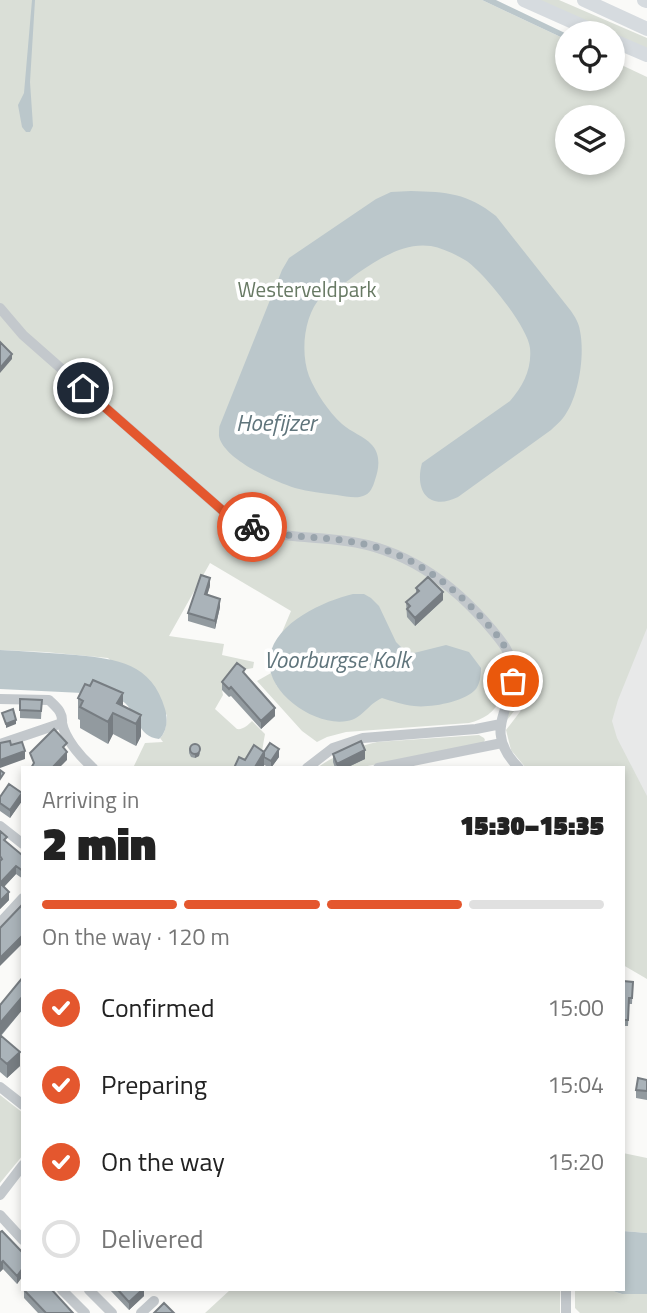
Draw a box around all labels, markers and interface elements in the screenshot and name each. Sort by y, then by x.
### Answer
map controls [555,21,625,175]
button: locate [555,21,625,91]
button: layers [555,105,625,175]
park label: Westerveldpark [237,273,377,305]
pin [53,358,113,418]
icon: home [64,369,102,407]
water label: Hoefijzer [236,405,319,440]
courier [217,492,287,562]
icon: bike [233,508,271,546]
water label: Voorburgse Kolk [264,642,413,677]
pin [483,651,543,711]
icon: bag [494,662,532,700]
text: Arriving in [42,782,139,817]
text: 15:30–15:35 [460,806,604,845]
text: 2 min [42,808,156,878]
text: On the way · 120 m [42,919,230,954]
text: Confirmed [101,988,215,1027]
icon: check [42,989,80,1027]
text: 15:00 [547,990,604,1025]
text: Preparing [101,1065,207,1104]
icon: check [42,1066,80,1104]
text: 15:04 [547,1067,604,1102]
text: On the way [101,1142,225,1181]
icon: check [42,1143,80,1181]
text: 15:20 [547,1144,604,1179]
text: Delivered [101,1219,204,1258]

